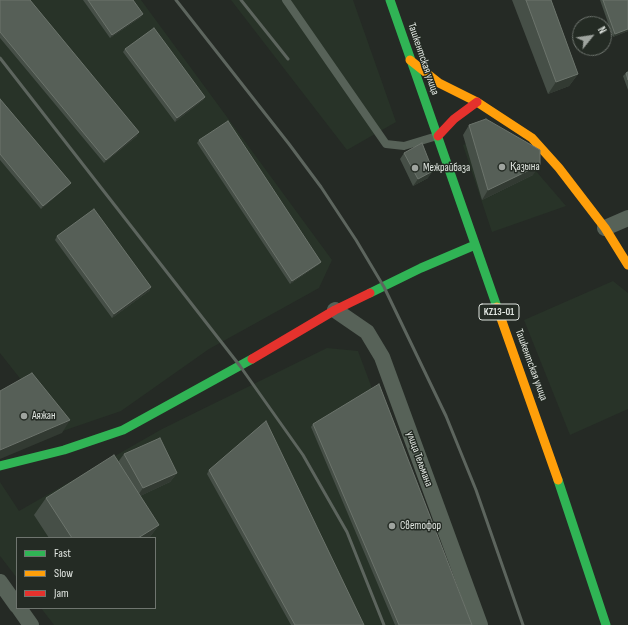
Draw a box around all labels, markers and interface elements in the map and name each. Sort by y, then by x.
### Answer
north arrow [572,16,612,56]
street label: Ташкентская улица [404,21,442,97]
text: N [595,24,609,36]
place label: Қазына [510,160,540,174]
place label: Межрайбаза [423,161,470,175]
marker: Қазына [497,162,507,172]
marker: Межрайбаза [410,163,420,173]
road number: KZ13-01 [479,304,519,320]
street label: Ташкентская улица [512,327,550,403]
place label: Аяжан [32,409,56,423]
marker: Аяжан [19,411,29,421]
street label: улица Тельмана [403,430,435,488]
place label: Светофор [400,519,441,533]
marker: Светофор [387,521,397,531]
legend [16,537,156,609]
text: Fast [54,546,71,561]
text: Slow [54,566,73,581]
text: Jam [54,586,69,601]

